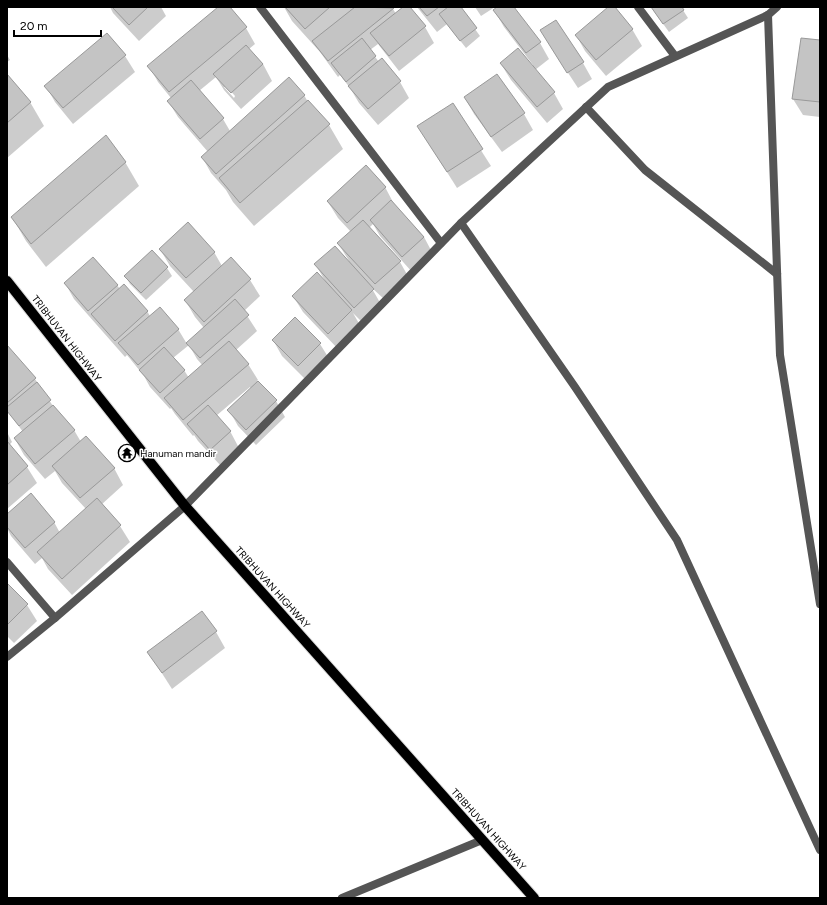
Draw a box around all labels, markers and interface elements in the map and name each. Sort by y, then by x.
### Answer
scale bar [14,12,101,38]
text: 20 m [20,19,48,33]
street label: TRIBHUVAN HIGHWAY [29,293,104,384]
temple icon: Hanuman mandir [117,443,137,463]
place label: Hanuman mandir [140,447,217,460]
street label: TRIBHUVAN HIGHWAY [232,544,313,631]
street label: TRIBHUVAN HIGHWAY [448,786,529,873]

